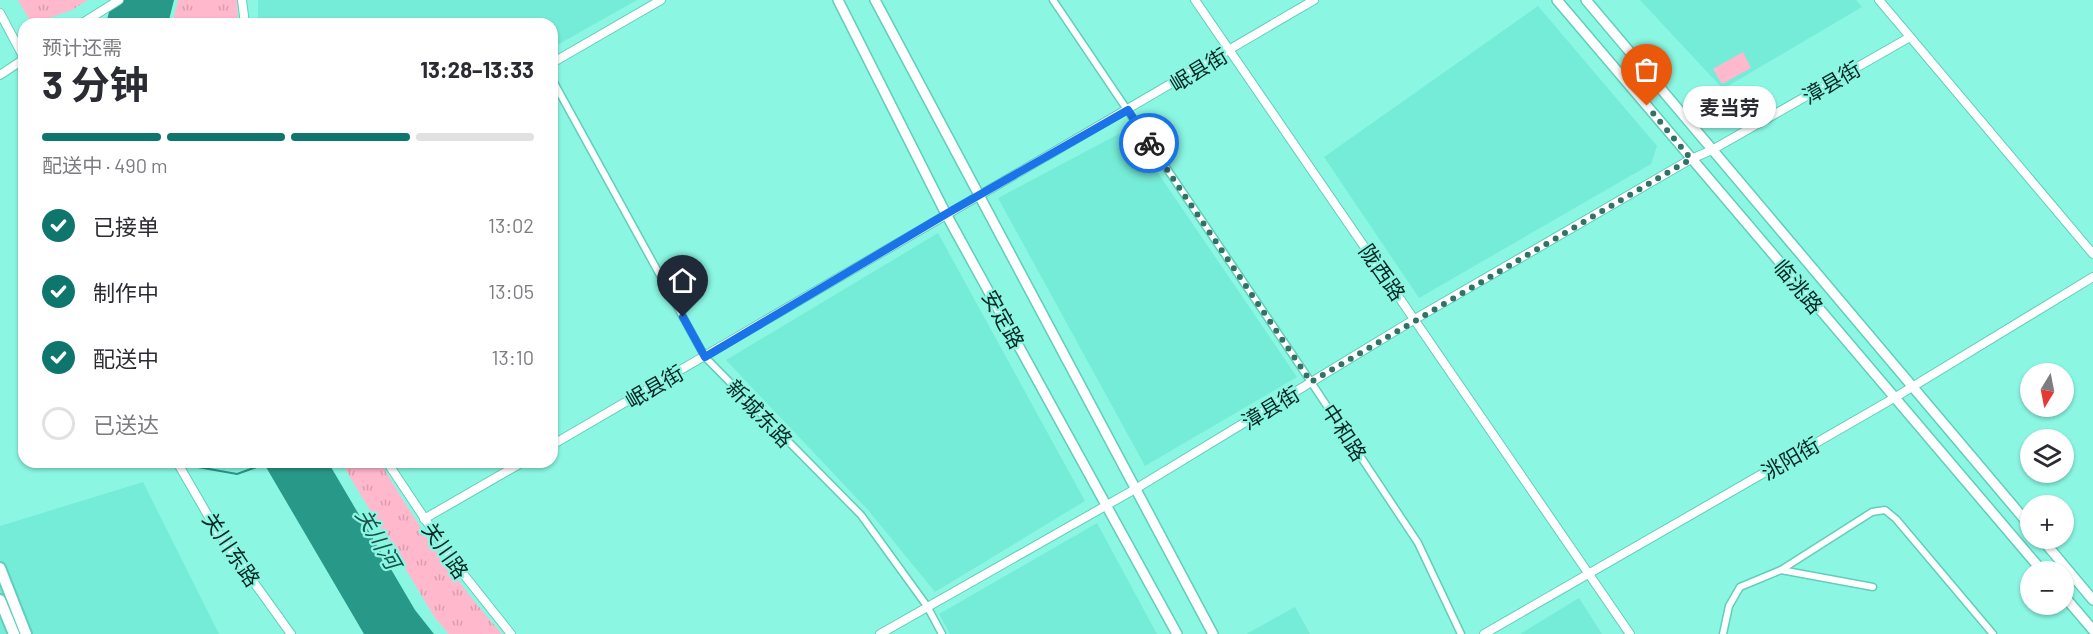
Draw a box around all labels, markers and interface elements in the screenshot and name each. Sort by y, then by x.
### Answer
text: 预计还需 [42,35,122,59]
street label: 岷县街 [1165,42,1231,96]
pin [1621,44,1672,106]
icon: bag [1630,53,1663,86]
street label: 漳县街 [1797,55,1865,109]
text: 13:28–13:33 [420,56,534,82]
text: 3 分钟 [42,60,149,107]
callout: 麦当劳 [1683,85,1776,127]
text: 麦当劳 [1700,95,1760,119]
courier [1119,113,1179,173]
icon: bike [1133,127,1166,160]
text: 配送中 · 490 m [42,153,167,177]
icon: check [42,209,75,242]
text: 已接单 [93,213,159,239]
text: 13:02 [488,213,534,237]
street label: 陇西路 [1355,239,1411,305]
street label: 临洮路 [1769,254,1829,318]
pin [657,255,708,317]
icon: home [666,264,699,297]
icon: check [42,275,75,308]
text: 制作中 [93,279,159,305]
text: 13:05 [488,279,534,303]
street label: 安定路 [978,285,1030,353]
icon: check [42,341,75,374]
text: 配送中 [93,345,159,371]
text: 13:10 [492,345,534,369]
street label: 岷县街 [620,359,688,413]
north arrow [2020,363,2074,417]
map controls [2020,363,2074,615]
street label: 新城东路 [722,374,798,452]
street label: 漳县街 [1237,380,1303,434]
street label: 中和路 [1317,399,1373,465]
text: 已送达 [93,411,159,437]
button: layers [2020,429,2074,483]
street label: 洮阳街 [1756,431,1824,485]
button: + [2020,495,2074,549]
water label: 关川河 [351,503,409,577]
street label: 关川东路 [198,507,266,591]
street label: 关川路 [418,517,474,583]
button: − [2020,561,2074,615]

